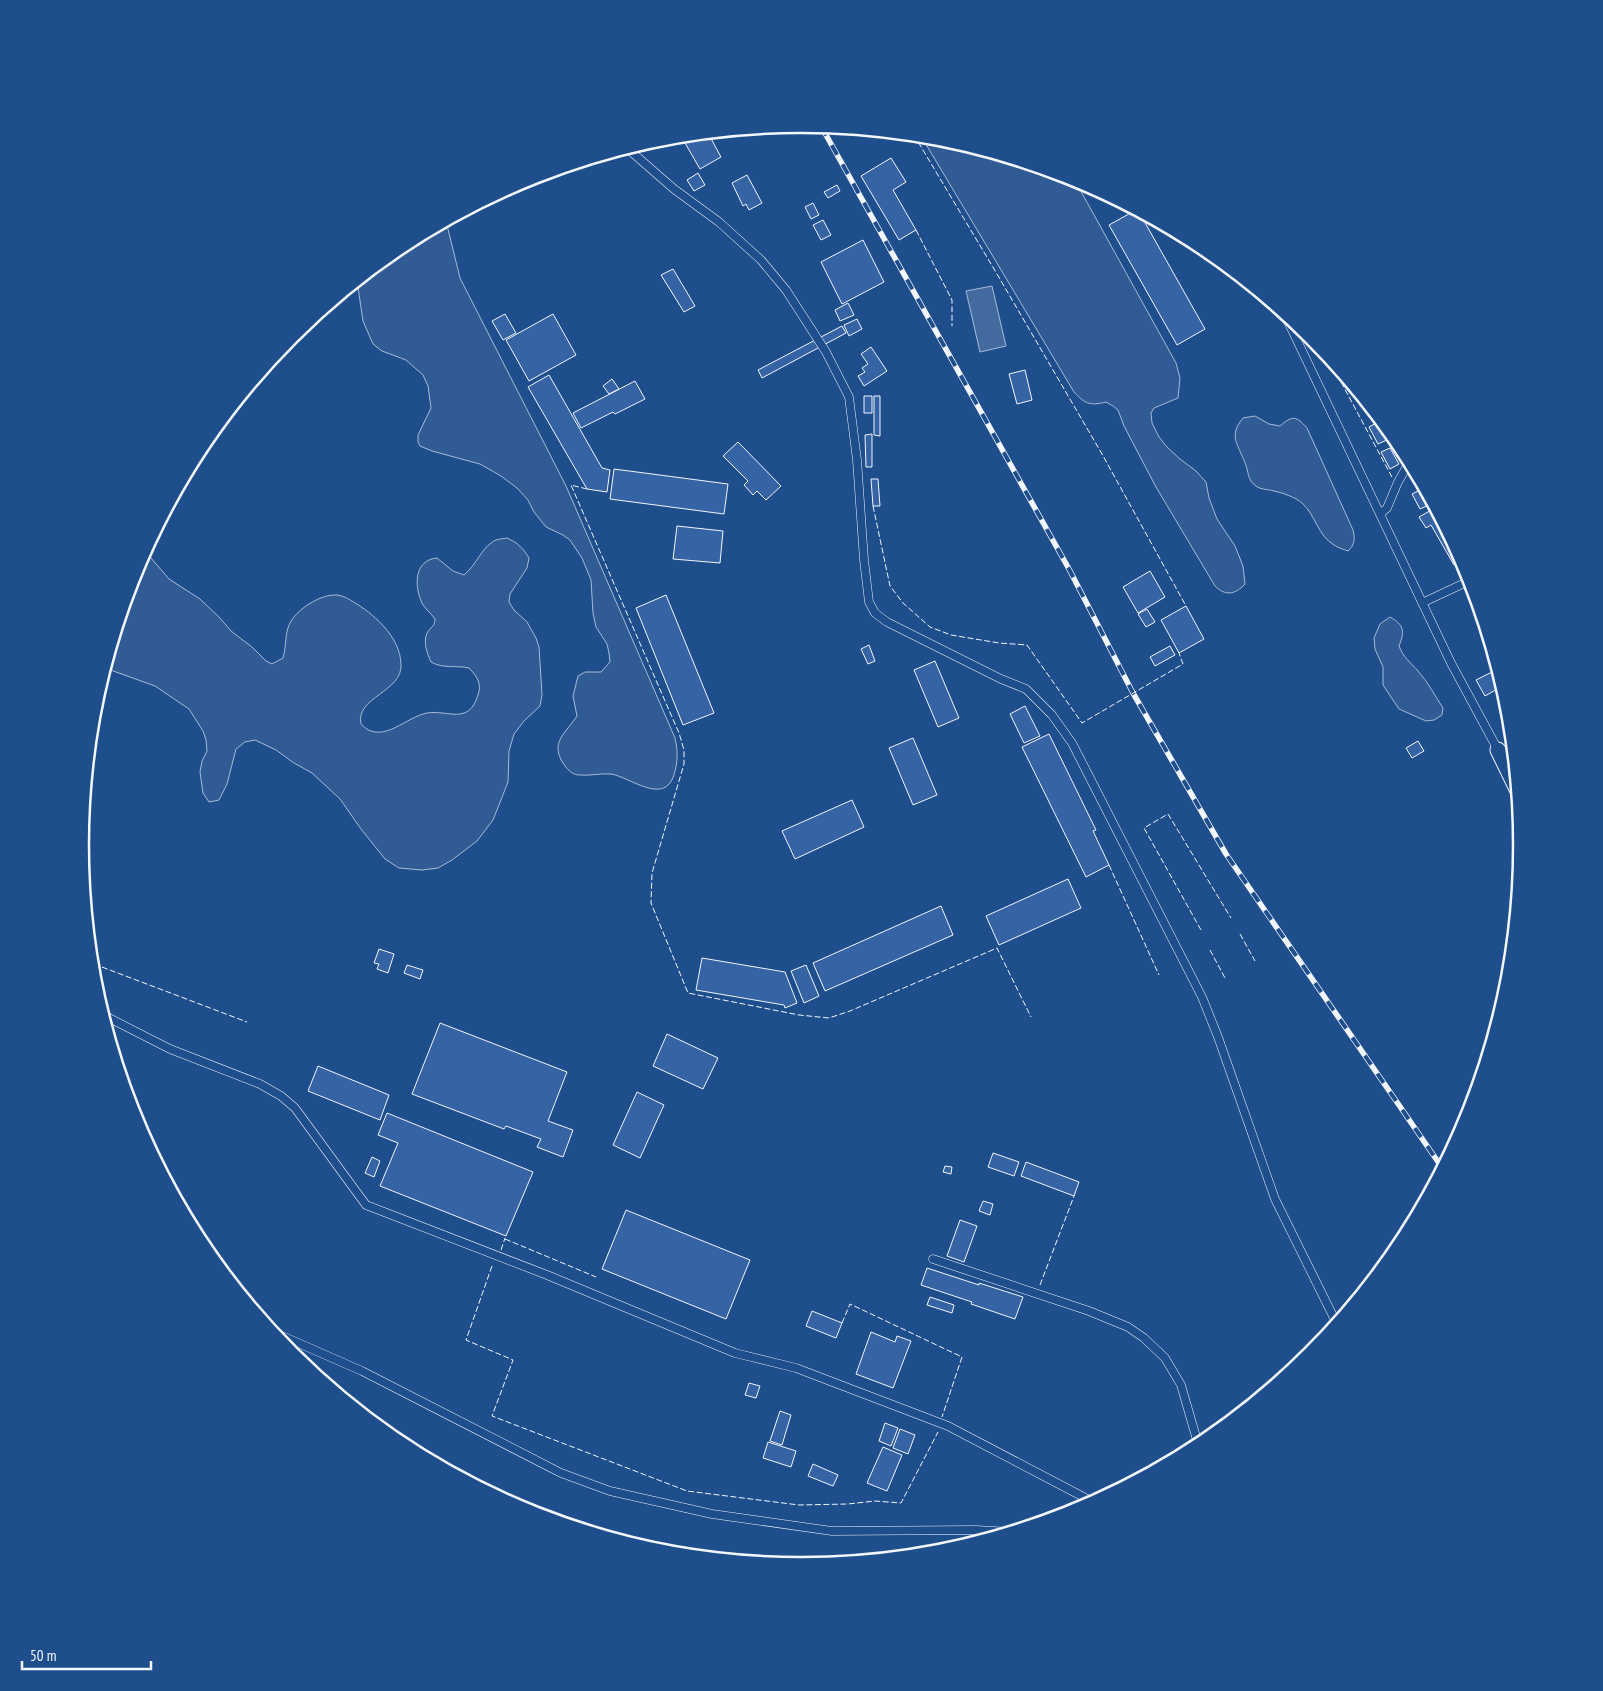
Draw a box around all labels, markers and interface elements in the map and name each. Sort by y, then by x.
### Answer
scale bar [22,1638,151,1670]
text: 50 m [30,1646,56,1665]

